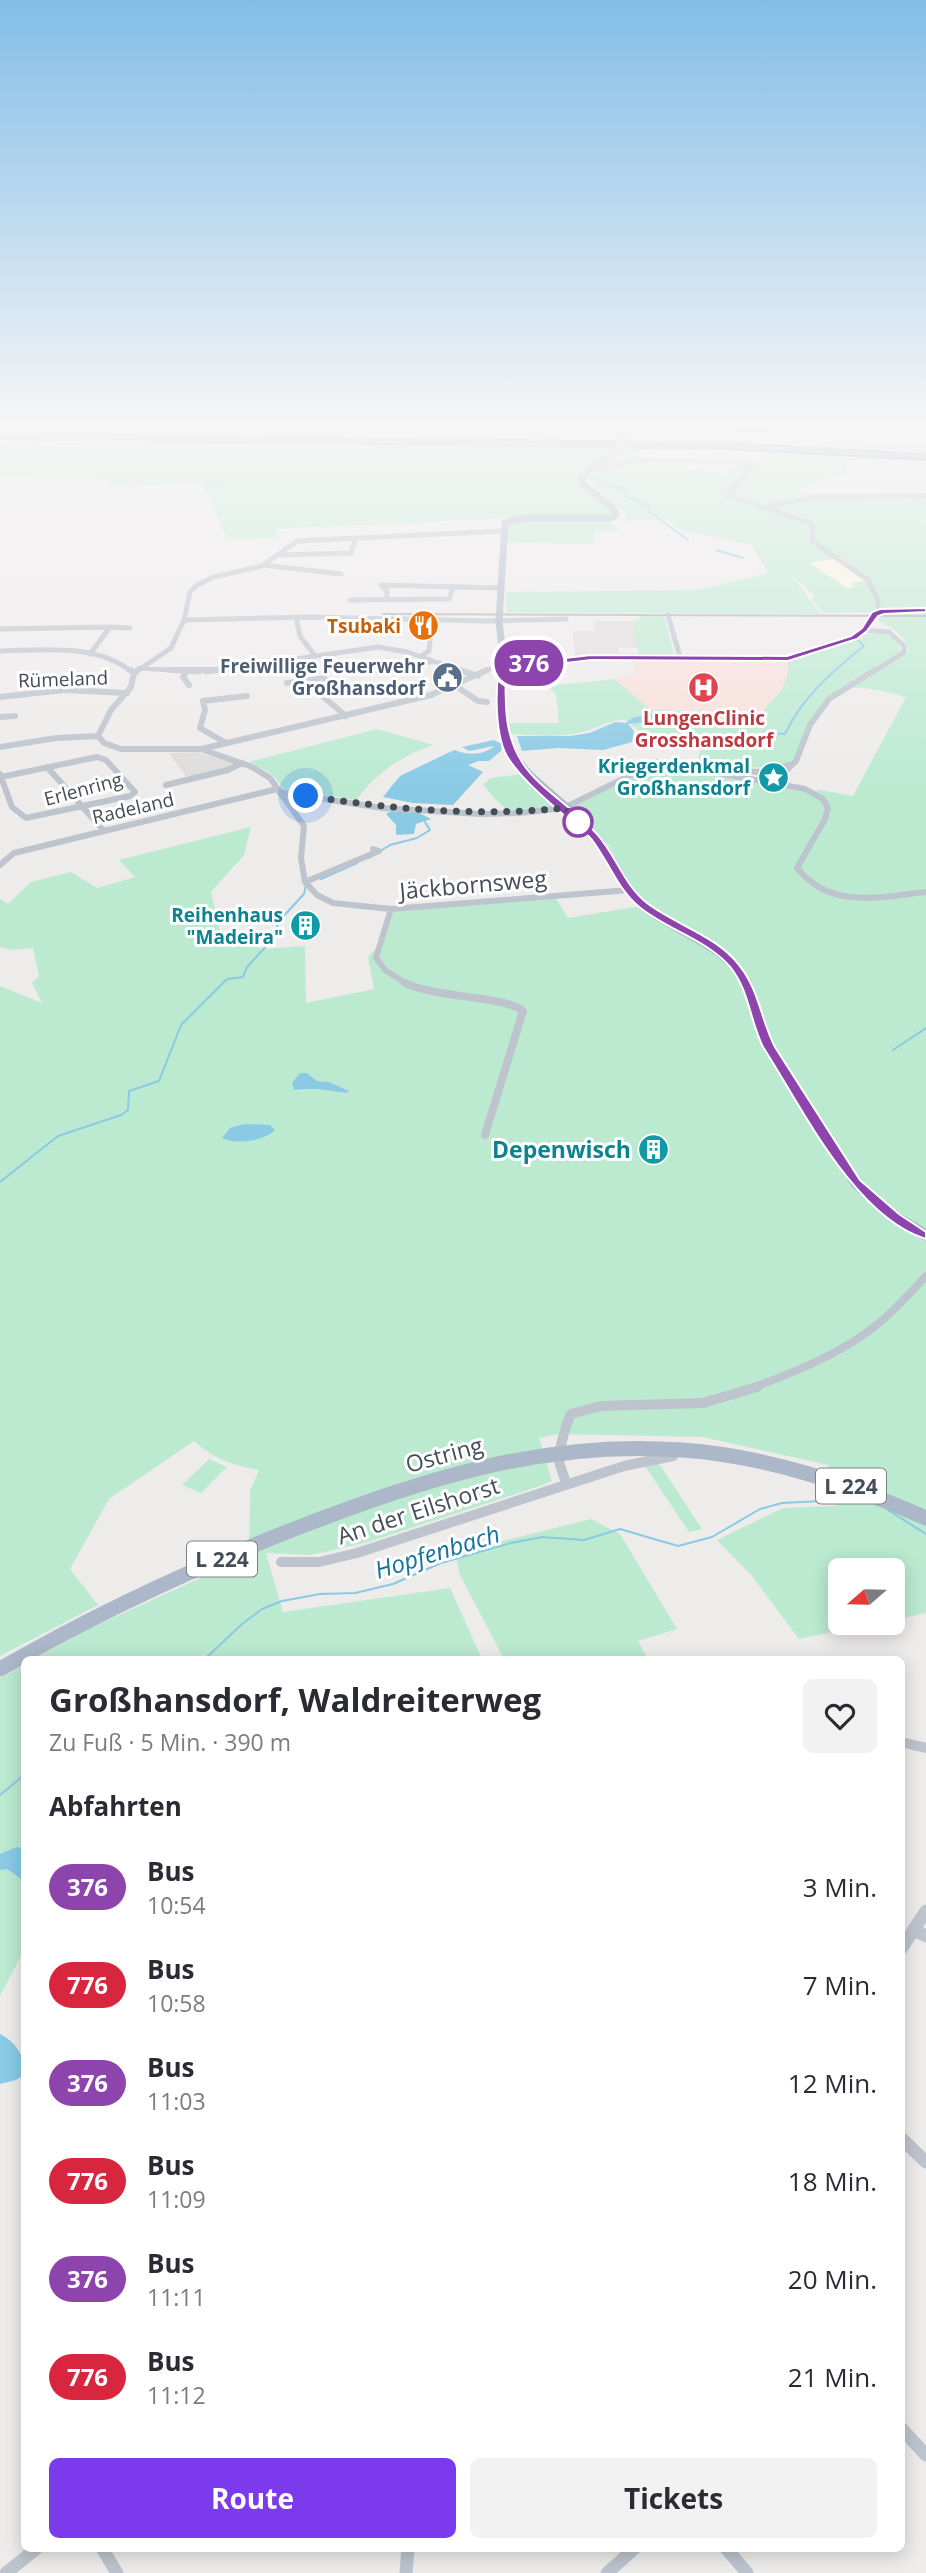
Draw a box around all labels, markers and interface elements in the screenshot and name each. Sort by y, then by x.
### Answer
restaurant icon: Tsubaki [407,609,441,643]
place label: Tsubaki [327,613,401,639]
line badge: 376 [489,640,569,686]
text: 376 [508,646,550,679]
place label: Freiwillige Feuerwehr Großhansdorf [220,653,427,701]
public building icon: Freiwillige Feuerwehr Großhansdorf [431,660,465,694]
street label: Rümeland [17,664,109,694]
hospital icon: LungenClinic Grosshansdorf [687,670,721,704]
place label: LungenClinic Grosshansdorf [635,705,775,753]
place label: Kriegerdenkmal Großhansdorf [598,753,752,801]
place icon: Kriegerdenkmal Großhansdorf [756,760,790,794]
street label: Erlenring [41,766,125,812]
your location [288,778,323,813]
street label: Radeland [90,786,176,830]
unlabelled marker [563,807,593,837]
street label: Jäckbornsweg [396,862,548,907]
place label: Reihenhaus "Madeira" [171,902,283,950]
building icon: Reihenhaus "Madeira" [289,909,323,943]
building icon: Depenwisch [637,1132,671,1166]
place label: Depenwisch [492,1133,631,1165]
street label: Ostring [402,1428,487,1480]
road number: L 224 [816,1468,886,1504]
street label: An der Eilshorst [333,1469,503,1551]
water label: Hopfenbach [370,1516,504,1586]
road number: L 224 [187,1542,257,1576]
north arrow [828,1558,905,1634]
map controls [828,1558,905,1635]
text: Großhansdorf, Waldreiterweg [49,1677,541,1722]
button: heart [803,1679,877,1753]
text: Zu Fuß · 5 Min. · 390 m [49,1726,291,1758]
text: Abfahrten [49,1788,182,1824]
text: Bus [147,1853,194,1889]
text: 3 Min. [803,1869,877,1905]
text: 376 [67,1870,108,1903]
text: 10:54 [147,1889,206,1921]
text: Bus [147,1951,194,1987]
text: 7 Min. [803,1967,877,2003]
text: 776 [67,1968,108,2001]
text: 10:58 [147,1987,206,2019]
text: Bus [147,2049,194,2085]
text: 12 Min. [788,2065,877,2101]
text: 376 [67,2066,108,2099]
text: 11:03 [147,2085,206,2117]
text: Bus [147,2147,194,2183]
text: 18 Min. [788,2163,877,2199]
text: 776 [67,2164,108,2197]
text: 11:09 [147,2183,206,2215]
text: Bus [147,2245,194,2281]
text: 20 Min. [788,2261,877,2297]
text: 376 [67,2262,108,2295]
text: 11:11 [147,2281,206,2313]
text: Bus [147,2343,194,2379]
text: 21 Min. [788,2359,877,2395]
text: 776 [67,2360,108,2393]
text: 11:12 [147,2379,206,2411]
button: Route [49,2458,456,2538]
button: Tickets [470,2458,877,2538]

